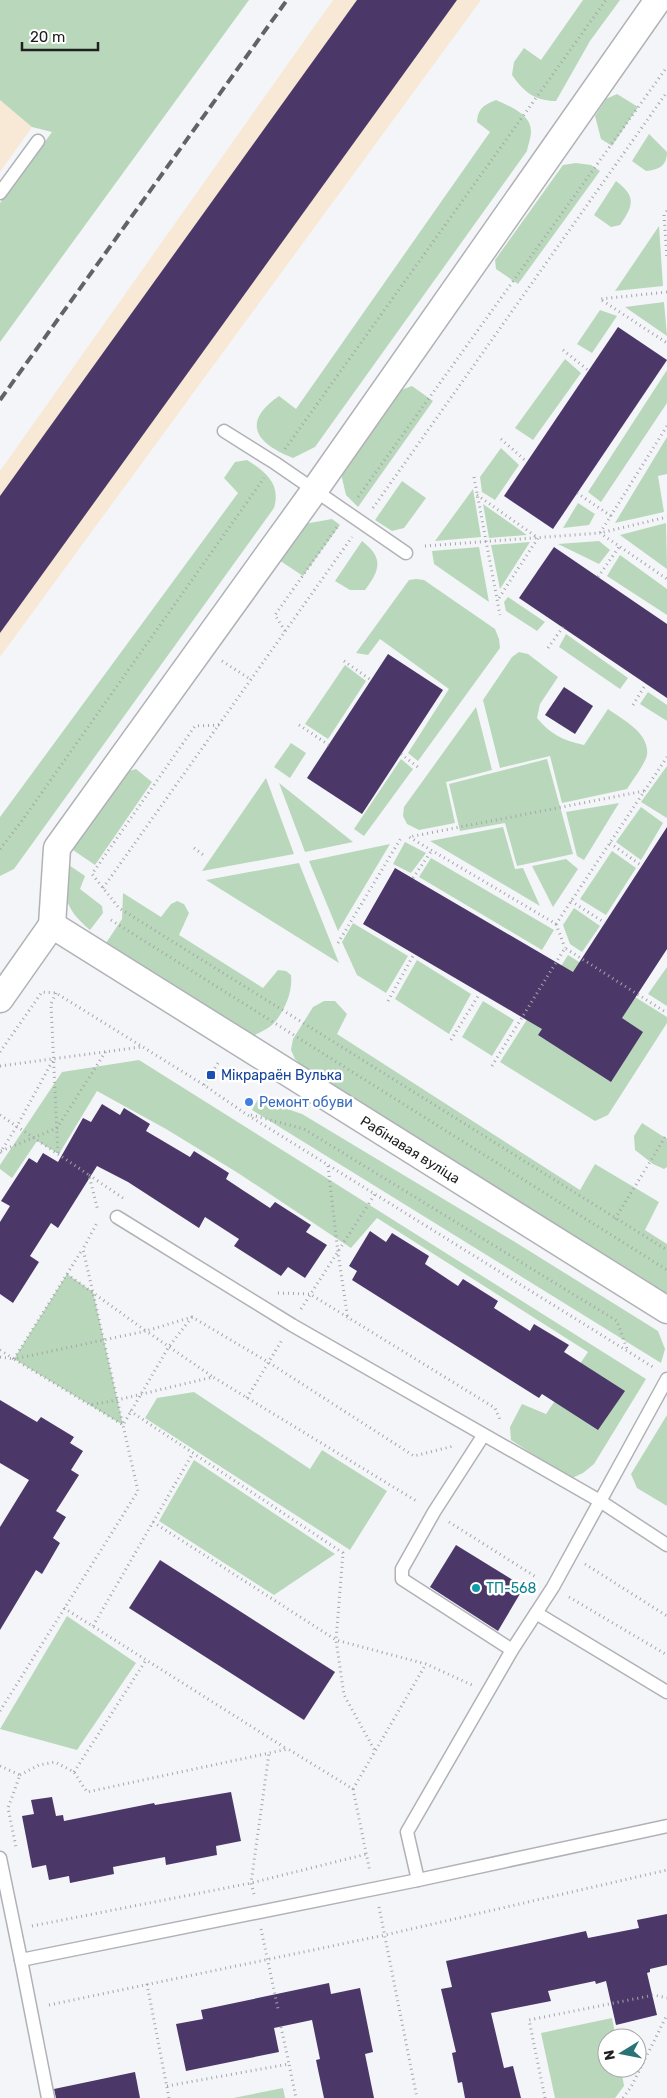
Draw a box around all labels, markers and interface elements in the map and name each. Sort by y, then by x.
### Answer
scale bar [22,20,99,52]
text: 20 m [30,28,65,46]
place label: Мікрараён Вулька [221,1067,342,1084]
marker: Мікрараён Вулька [205,1069,217,1081]
place label: Ремонт обуви [259,1094,353,1111]
marker: Ремонт обуви [243,1096,255,1108]
street label: Рабінавая вуліца [357,1113,463,1187]
place label: ТП-568 [486,1580,536,1597]
marker: ТП-568 [470,1582,482,1594]
north arrow [597,2028,647,2078]
text: N [600,2049,619,2062]

